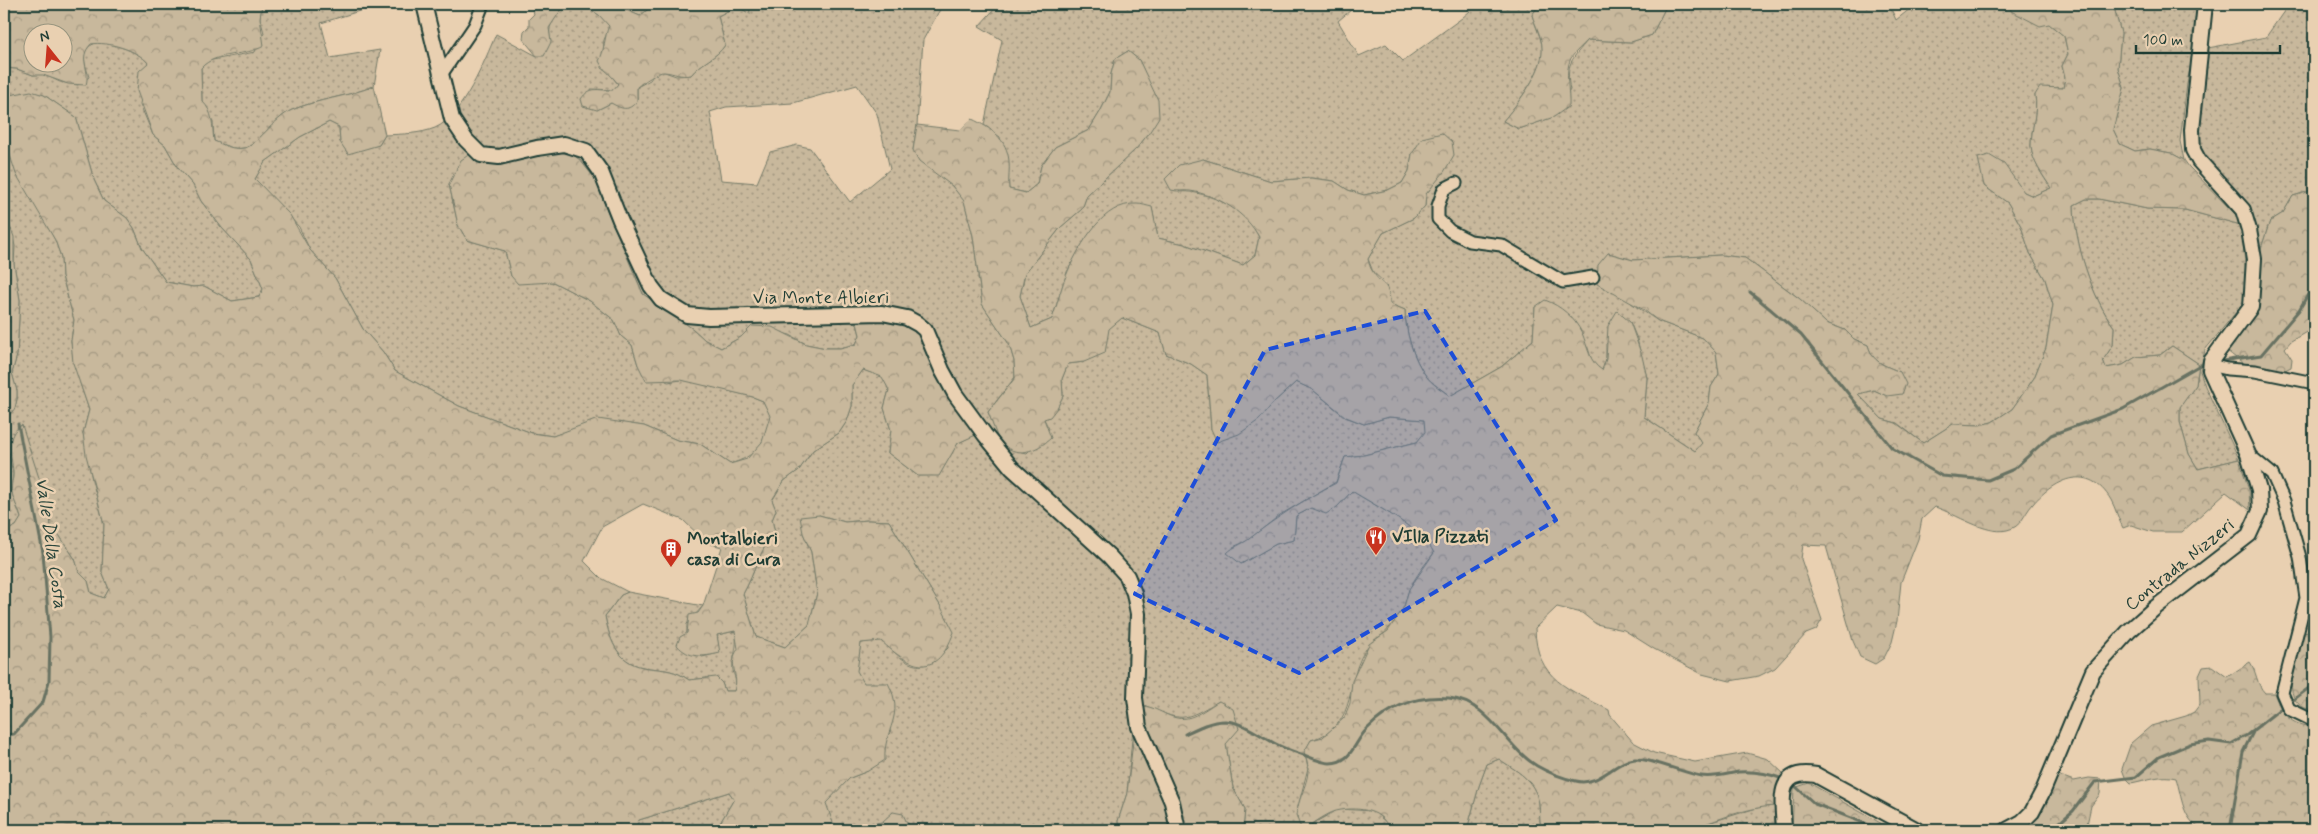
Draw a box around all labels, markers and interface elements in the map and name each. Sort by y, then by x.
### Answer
north arrow [22,22,72,72]
scale bar [2136,22,2279,54]
text: N [37,27,52,46]
text: 100 m [2143,31,2183,51]
street label: Via Monte Albieri [753,286,889,310]
water label: Valle Della Costa [29,476,73,610]
street label: Contrada Nizzeri [2120,513,2240,617]
restaurant icon: VIlla Pizzati [1364,525,1388,556]
place label: VIlla Pizzati [1392,525,1489,549]
place label: Montalbieri casa di Cura [687,527,781,572]
building icon: Montalbieri casa di Cura [659,537,683,568]

